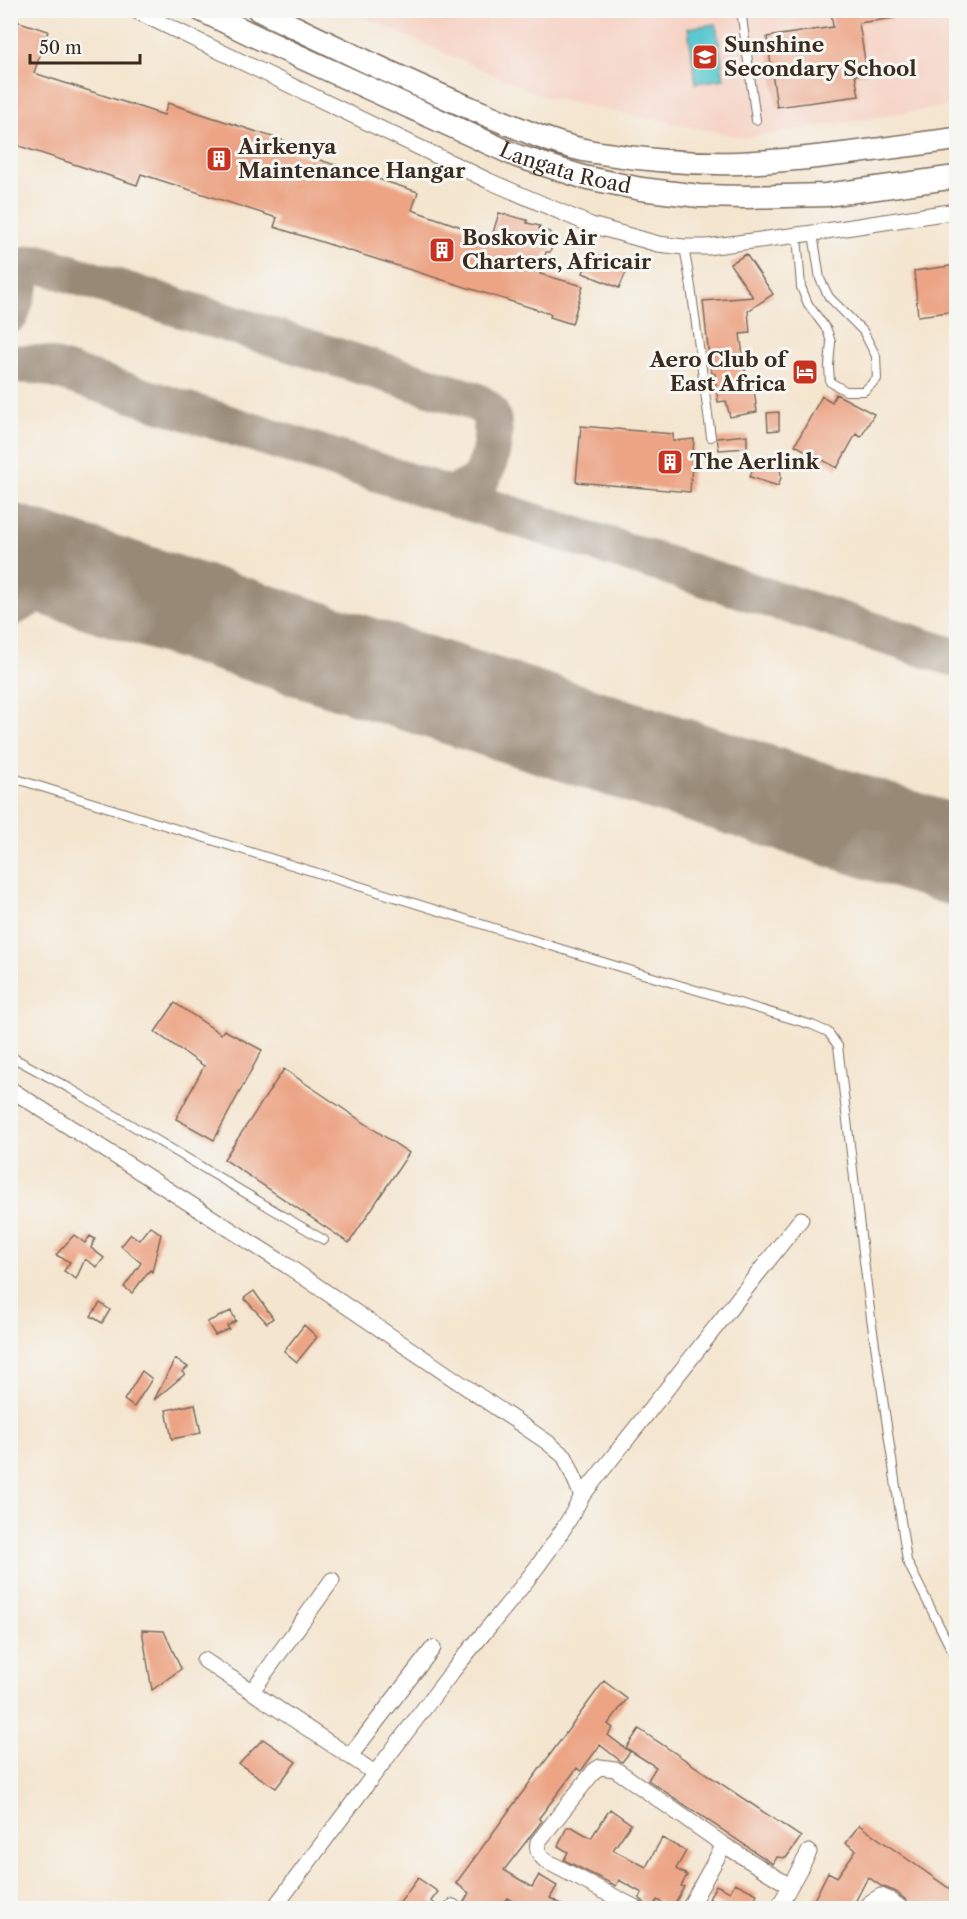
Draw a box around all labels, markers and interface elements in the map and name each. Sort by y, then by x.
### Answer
scale bar [30,27,140,65]
place label: Sunshine Secondary School [724,32,917,81]
text: 50 m [39,37,82,59]
school or university icon: Sunshine Secondary School [690,42,720,72]
place label: Airkenya Maintenance Hangar [237,134,466,183]
street label: Langata Road [496,137,633,199]
building icon: Airkenya Maintenance Hangar [204,144,234,174]
place label: Boskovic Air Charters, Africair [462,225,652,274]
building icon: Boskovic Air Charters, Africair [427,235,457,265]
place label: Aero Club of East Africa [649,347,789,396]
hotel icon: Aero Club of East Africa [790,357,820,387]
building icon: The Aerlink [655,447,685,477]
place label: The Aerlink [690,449,821,474]

